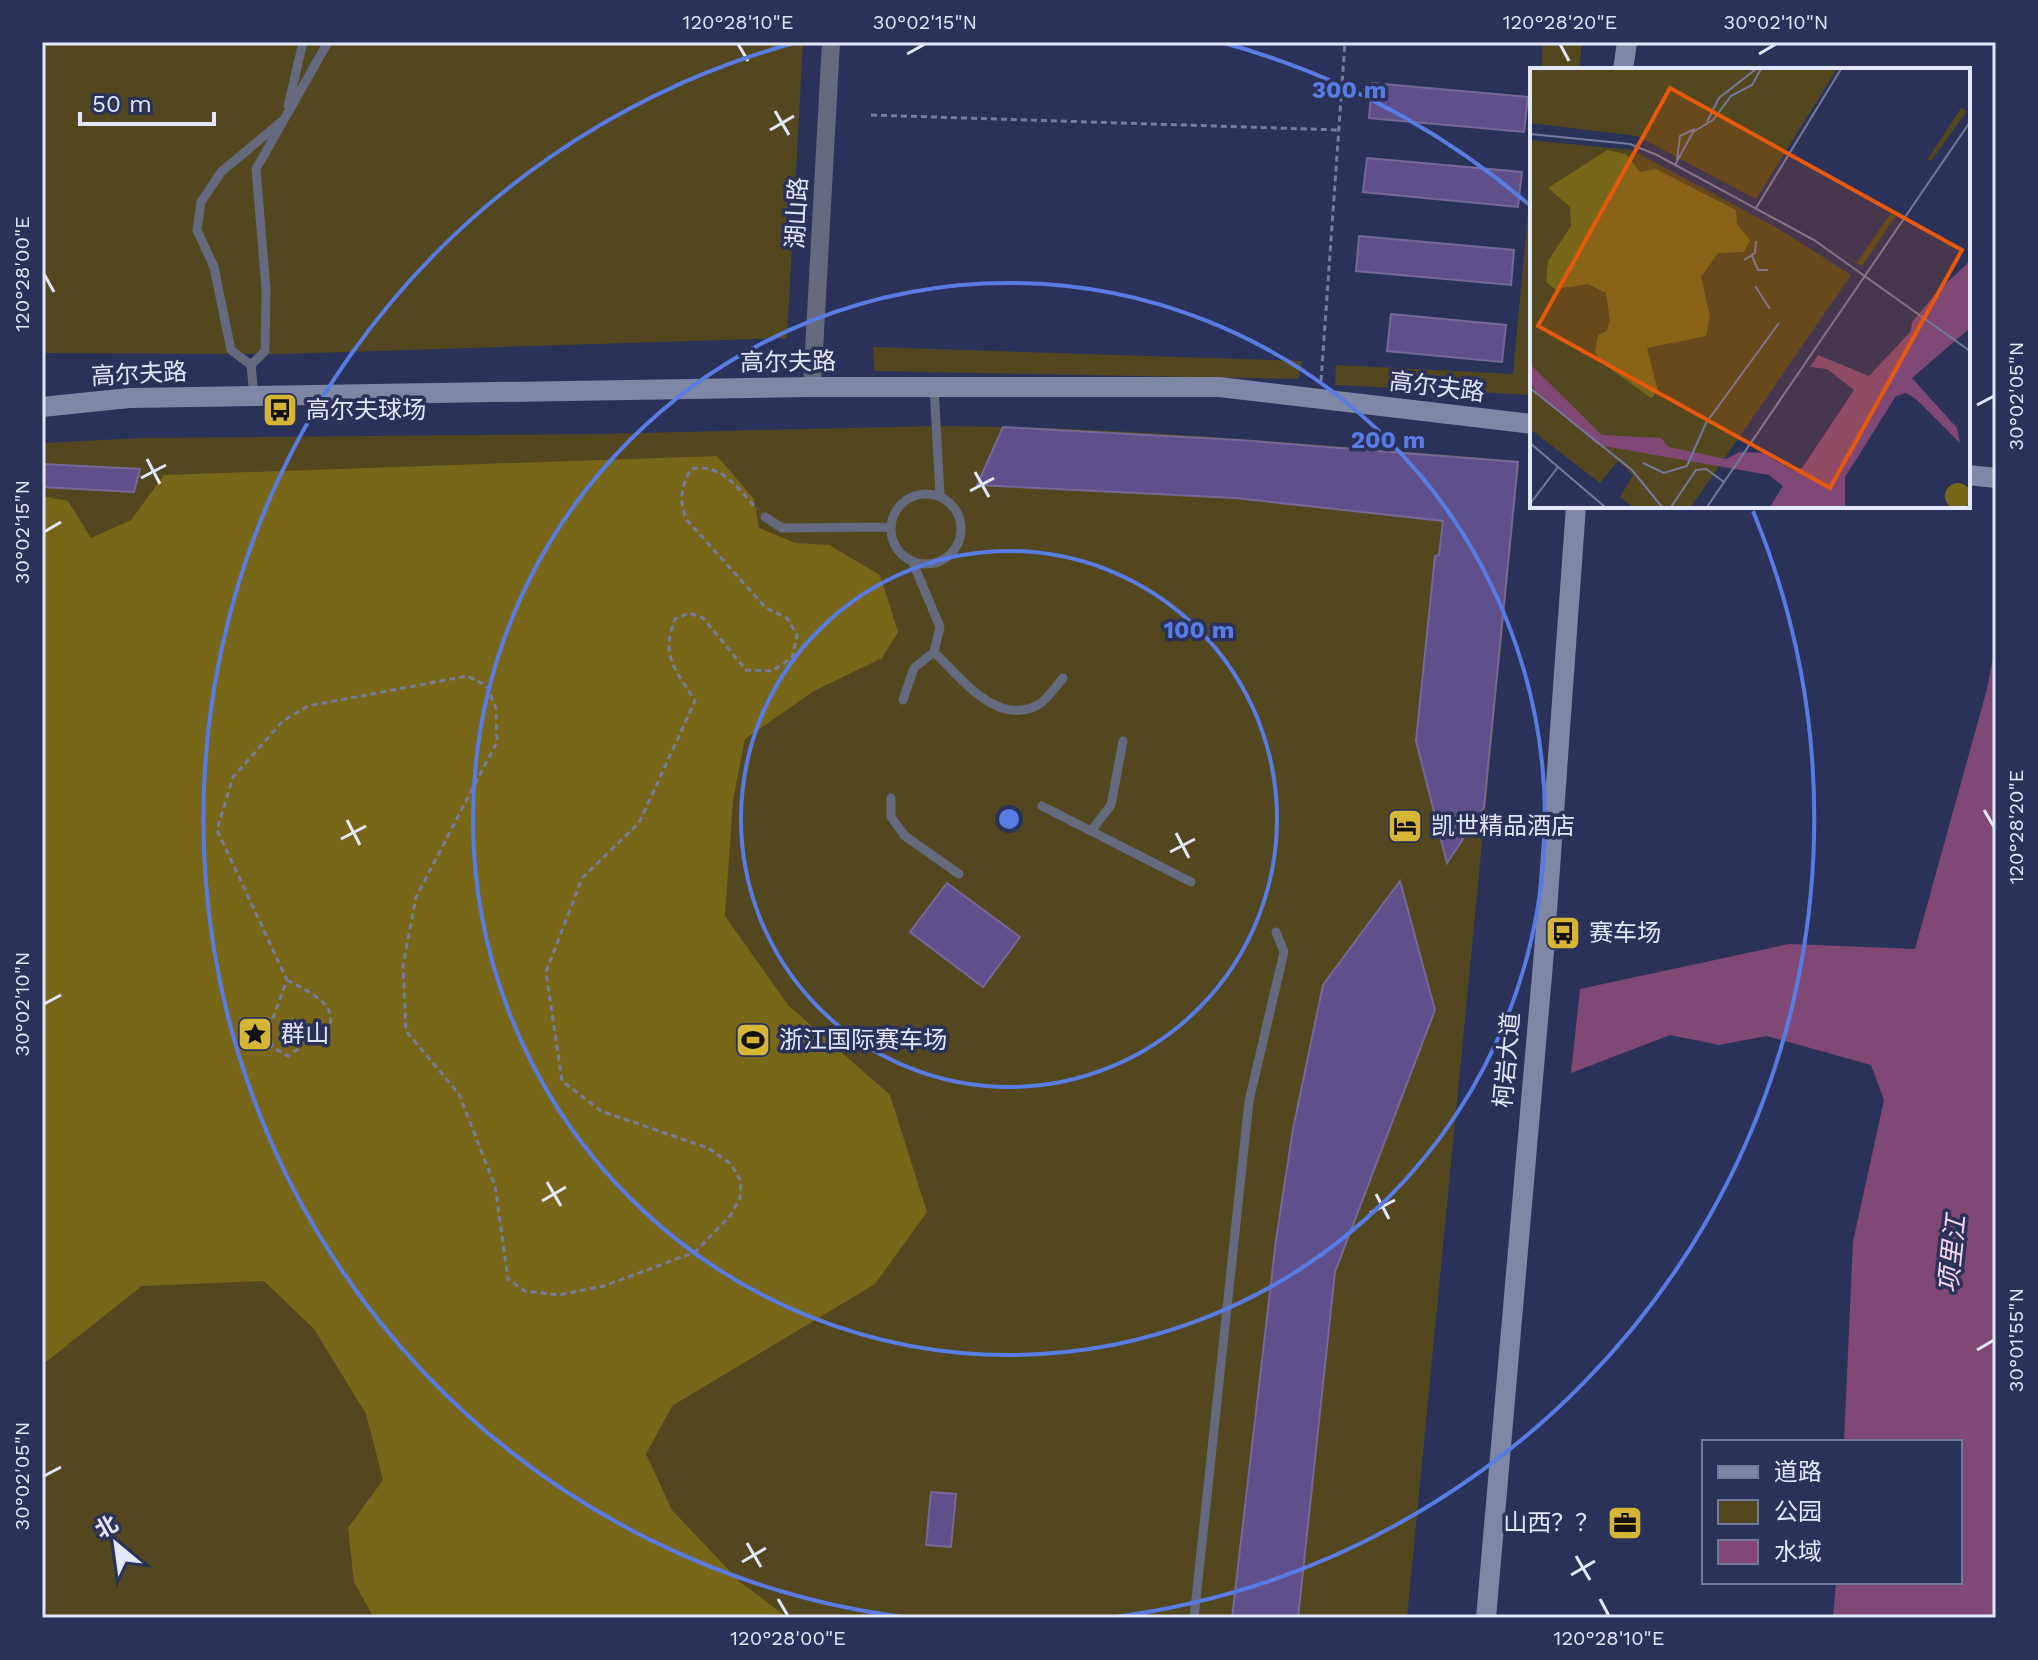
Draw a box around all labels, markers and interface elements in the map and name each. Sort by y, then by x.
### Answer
text: 120°28'10"E [683,10,793,34]
text: 30°02'15"N [873,10,977,34]
text: 120°28'20"E [1503,10,1617,34]
text: 30°02'10"N [1723,10,1829,34]
inset map [1530,68,1970,508]
scale bar [80,76,214,126]
text: 300 m [1312,76,1386,104]
text: 50 m [92,90,152,118]
street label: 湖山路 [781,176,813,250]
text: 120°28'00"E [10,216,34,332]
text: 30°02'05"N [2004,342,2028,450]
street label: 高尔夫路 [740,347,836,377]
street label: 高尔夫路 [90,358,188,390]
street label: 高尔夫路 [1388,367,1486,407]
bus stop icon: 高尔夫球场 [261,391,299,429]
place label: 高尔夫球场 [306,396,426,424]
text: 200 m [1351,426,1425,454]
text: 30°02'15"N [10,480,34,584]
text: 100 m [1164,616,1234,644]
text: 120°28'20"E [2004,770,2028,884]
centre of rings [995,805,1023,833]
hotel icon: 凯世精品酒店 [1386,807,1424,845]
place label: 凯世精品酒店 [1431,812,1575,840]
bus stop icon: 赛车场 [1544,914,1582,952]
place label: 赛车场 [1589,919,1661,947]
text: 30°02'10"N [10,951,34,1057]
street label: 柯岩大道 [1489,1011,1525,1109]
place icon: 群山 [236,1015,274,1053]
place label: 群山 [281,1020,329,1048]
sports icon: 浙江国际赛车场 [734,1021,772,1059]
place label: 浙江国际赛车场 [779,1026,947,1054]
water label: 项里江 [1933,1211,1971,1294]
text: 30°01'55"N [2004,1288,2028,1392]
text: 30°02'05"N [10,1422,34,1530]
legend [1702,1440,1962,1584]
text: 道路 [1774,1458,1822,1486]
text: 公园 [1774,1498,1822,1526]
north arrow [76,1504,156,1584]
office icon: 山西？？ [1606,1504,1644,1542]
place label: 山西？？ [1503,1509,1599,1537]
text: 北 [91,1511,122,1543]
text: 水域 [1774,1538,1822,1566]
text: 120°28'00"E [730,1626,846,1650]
text: 120°28'10"E [1554,1626,1664,1650]

